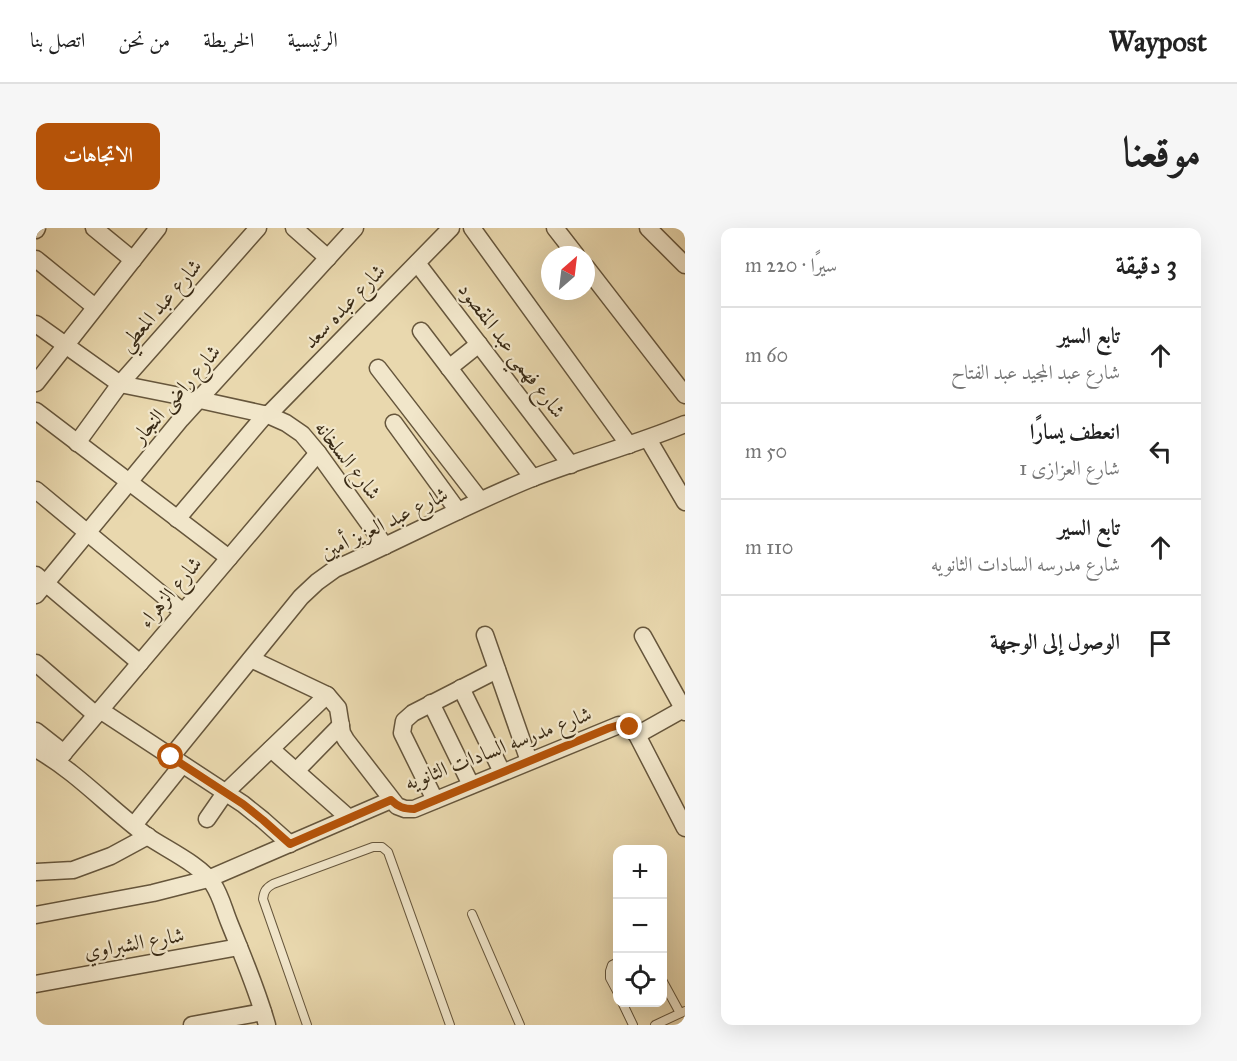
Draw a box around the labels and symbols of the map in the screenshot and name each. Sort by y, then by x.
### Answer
north arrow [541,246,595,300]
street label: شارع عبد المعطي [113,253,213,361]
street label: شارع عبده سعد [297,258,394,357]
street label: شارع فهمي عبد المقصود [447,277,572,427]
street label: شارع راضى النجار [125,339,230,454]
street label: شارع السلخانه [305,415,387,508]
street label: شارع عبد العزيز أمين [315,479,454,570]
street label: شارع الزهراء [133,551,211,636]
street label: شارع مدرسه السادات الثانويه [401,700,597,800]
route end [616,713,642,739]
route start [157,743,183,769]
street label: شارع الشبراوي [82,921,187,970]

